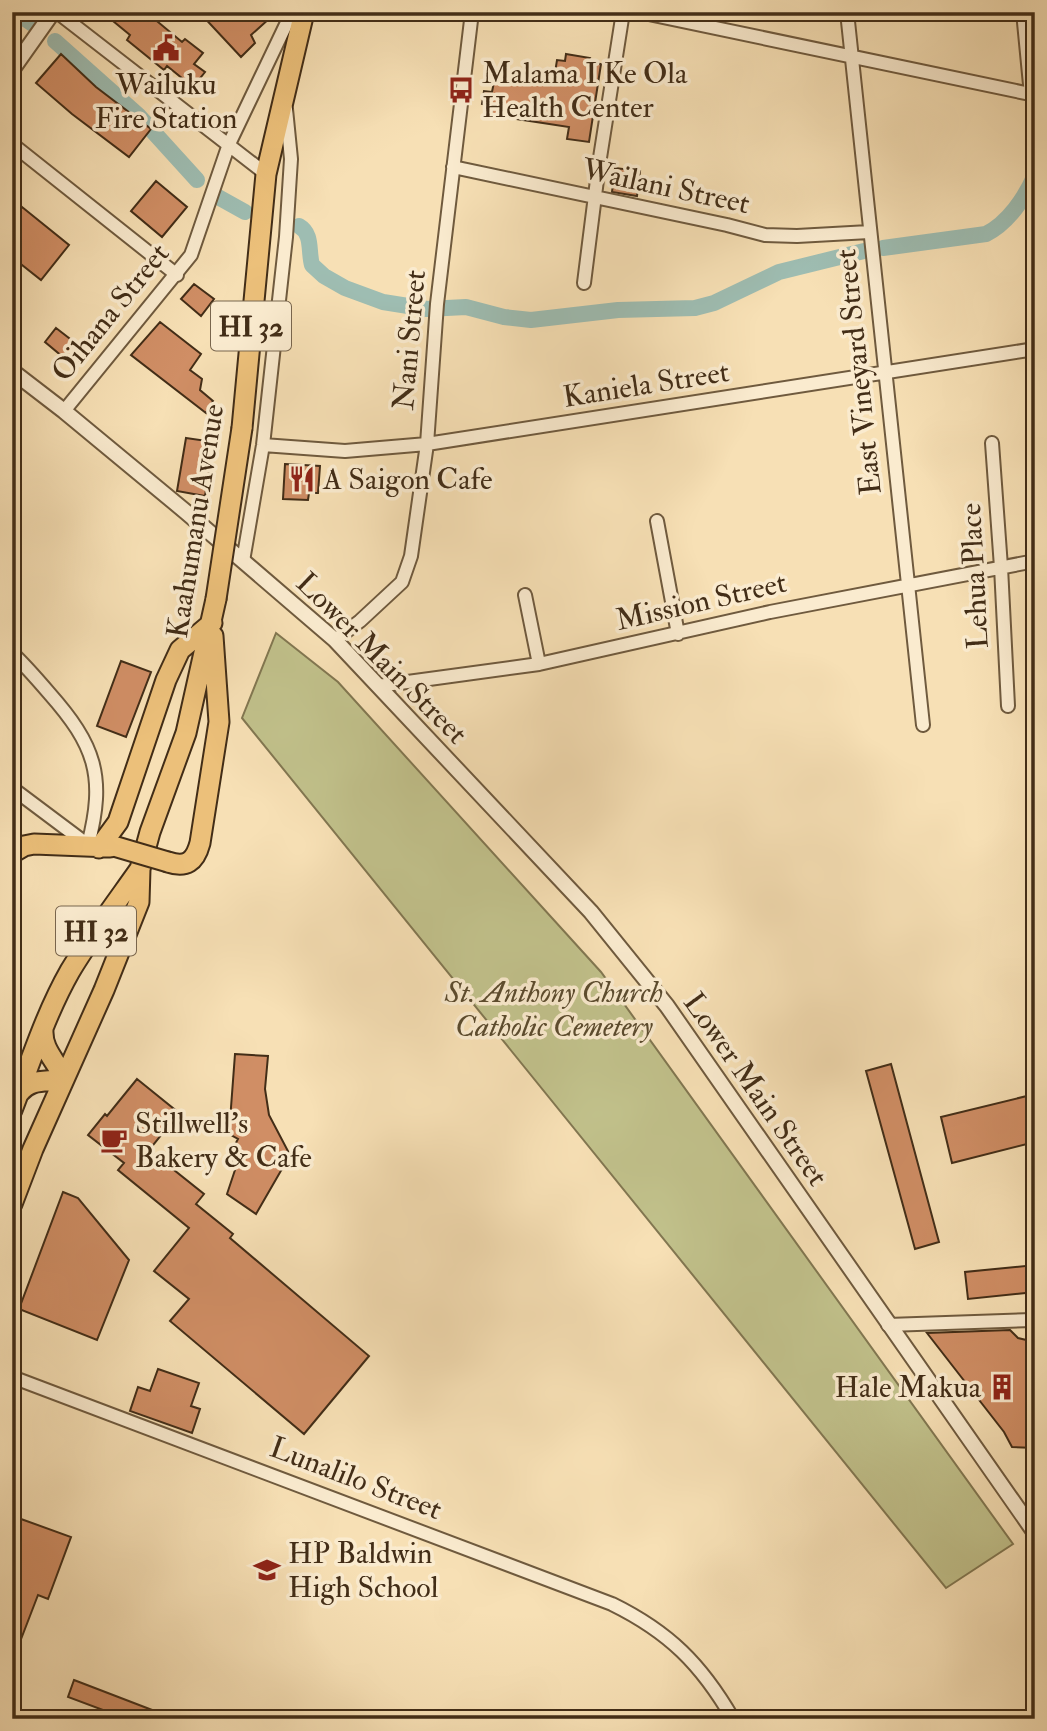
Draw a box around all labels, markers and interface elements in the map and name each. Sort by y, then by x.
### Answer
public building icon: Wailuku Fire Station [151,33,181,63]
place label: Malama I Ke Ola Health Center [482,55,688,126]
place label: Wailuku Fire Station [95,66,237,137]
bus stop icon: Malama I Ke Ola Health Center [446,75,476,105]
street label: Wailani Street [578,150,753,222]
street label: Oihana Street [43,236,177,389]
street label: East Vineyard Street [827,247,890,497]
street label: Nani Street [385,268,434,412]
road number: HI 32 [211,302,291,350]
street label: Kaniela Street [560,353,732,416]
street label: Kaahumanu Avenue [159,402,232,641]
place label: A Saigon Cafe [322,461,493,498]
restaurant icon: A Saigon Cafe [287,464,317,494]
street label: Lehua Place [952,502,997,650]
street label: Mission Street [612,564,790,639]
street label: Lower Main Street [288,565,475,752]
road number: HI 32 [56,906,136,956]
park label: St. Anthony Church Catholic Cemetery [444,974,663,1045]
street label: Lower Main Street [675,985,836,1193]
place label: Stillwell's Bakery & Cafe [135,1105,312,1176]
cafe icon: Stillwell's Bakery & Cafe [99,1125,129,1155]
place label: Hale Makua [834,1369,982,1406]
building icon: Hale Makua [987,1372,1017,1402]
street label: Lunalilo Street [265,1429,447,1528]
place label: HP Baldwin High School [288,1535,439,1606]
school or university icon: HP Baldwin High School [252,1555,282,1585]

